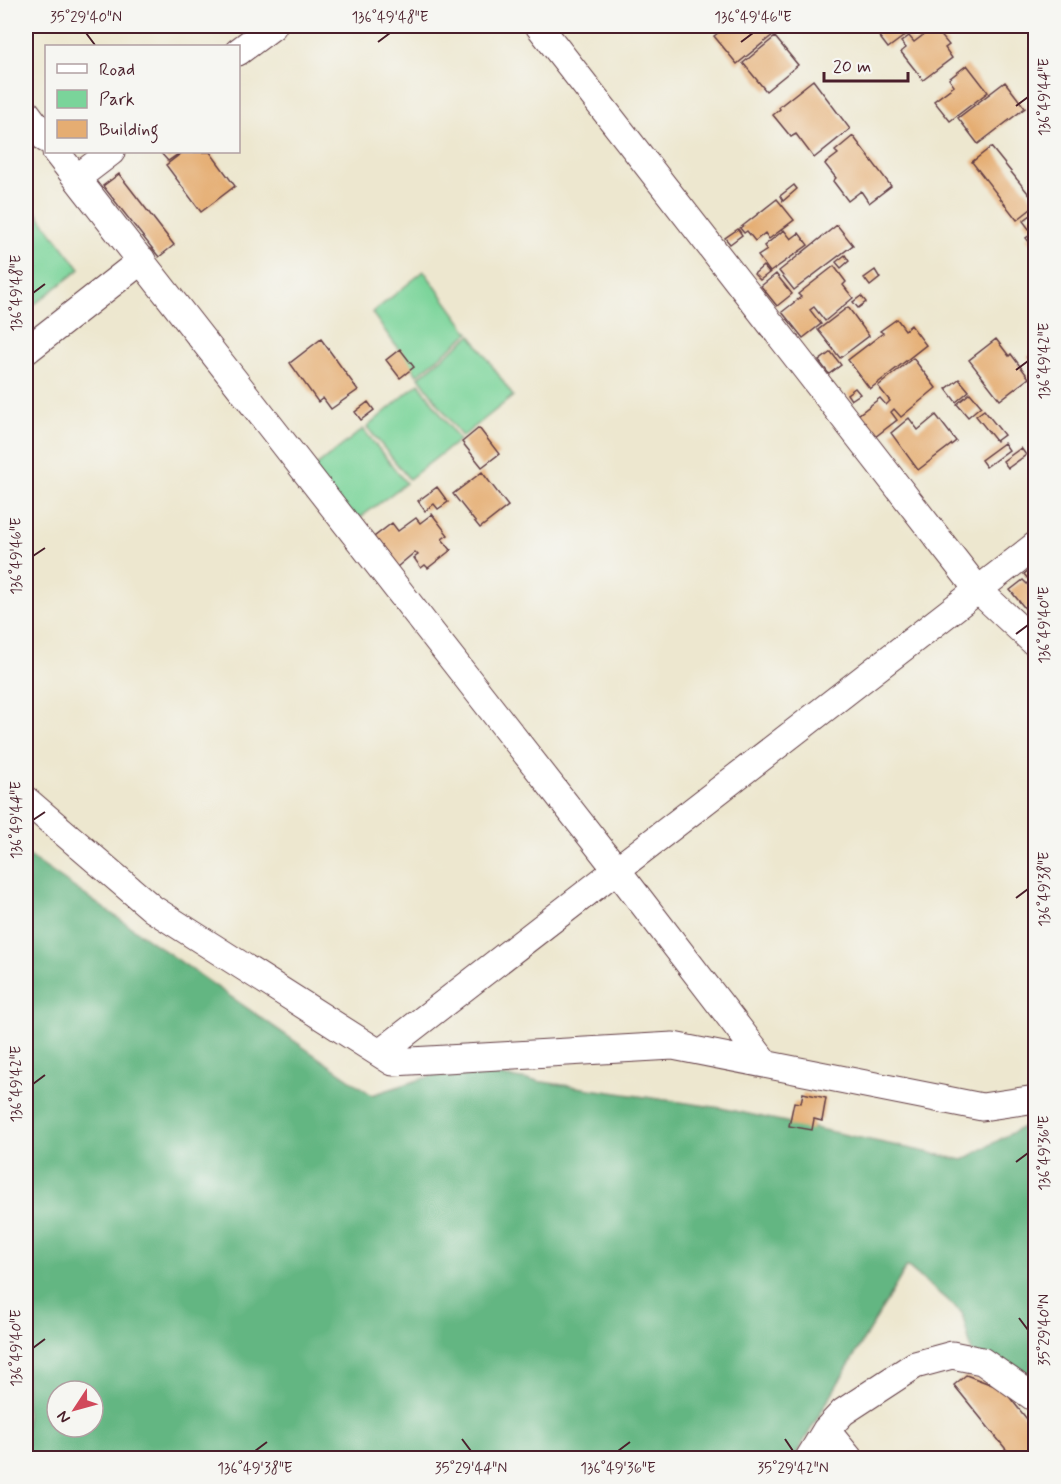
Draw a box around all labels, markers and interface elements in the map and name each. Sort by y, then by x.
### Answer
text: 35°29'40"N [50,8,122,28]
text: 136°49'48"E [351,8,429,28]
text: 136°49'46"E [714,8,792,28]
legend [45,45,240,153]
scale bar [824,45,908,83]
text: 20 m [833,55,871,79]
text: Road [99,58,135,82]
text: 136°49'44"E [1035,58,1055,136]
text: Park [99,88,135,112]
text: Building [99,118,159,144]
text: 136°49'48"E [7,254,27,332]
text: 136°49'42"E [1035,322,1055,399]
text: 136°49'46"E [7,517,27,595]
text: 136°49'40"E [1035,586,1055,664]
text: 136°49'44"E [7,781,27,859]
text: 136°49'38"E [1035,851,1055,927]
text: 136°49'42"E [7,1045,27,1122]
text: 136°49'36"E [1035,1115,1055,1191]
text: 35°29'40"N [1035,1294,1055,1366]
text: 136°49'40"E [7,1309,27,1387]
north arrow [45,1379,105,1439]
text: N [52,1406,76,1427]
text: 136°49'38"E [217,1459,293,1479]
text: 35°29'44"N [435,1459,507,1479]
text: 136°49'36"E [580,1459,656,1479]
text: 35°29'42"N [757,1459,829,1479]

